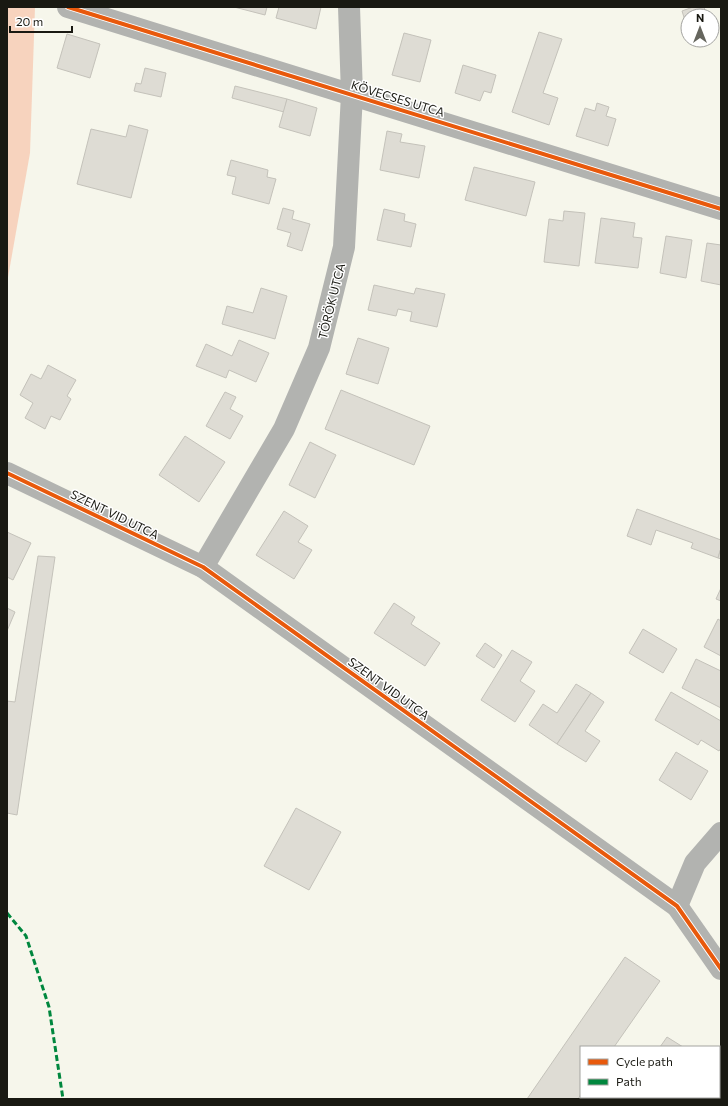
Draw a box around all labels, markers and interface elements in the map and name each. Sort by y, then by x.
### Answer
scale bar [10,8,72,34]
north arrow [680,8,720,48]
text: N [696,11,704,24]
text: 20 m [16,14,43,28]
street label: KÖVECSES UTCA [350,77,446,119]
street label: TÖRÖK UTCA [315,262,347,340]
street label: SZENT VID UTCA [69,487,161,541]
street label: SZENT VID UTCA [346,654,432,722]
legend [580,1046,720,1098]
text: Cycle path [616,1054,673,1068]
text: Path [616,1074,642,1088]

